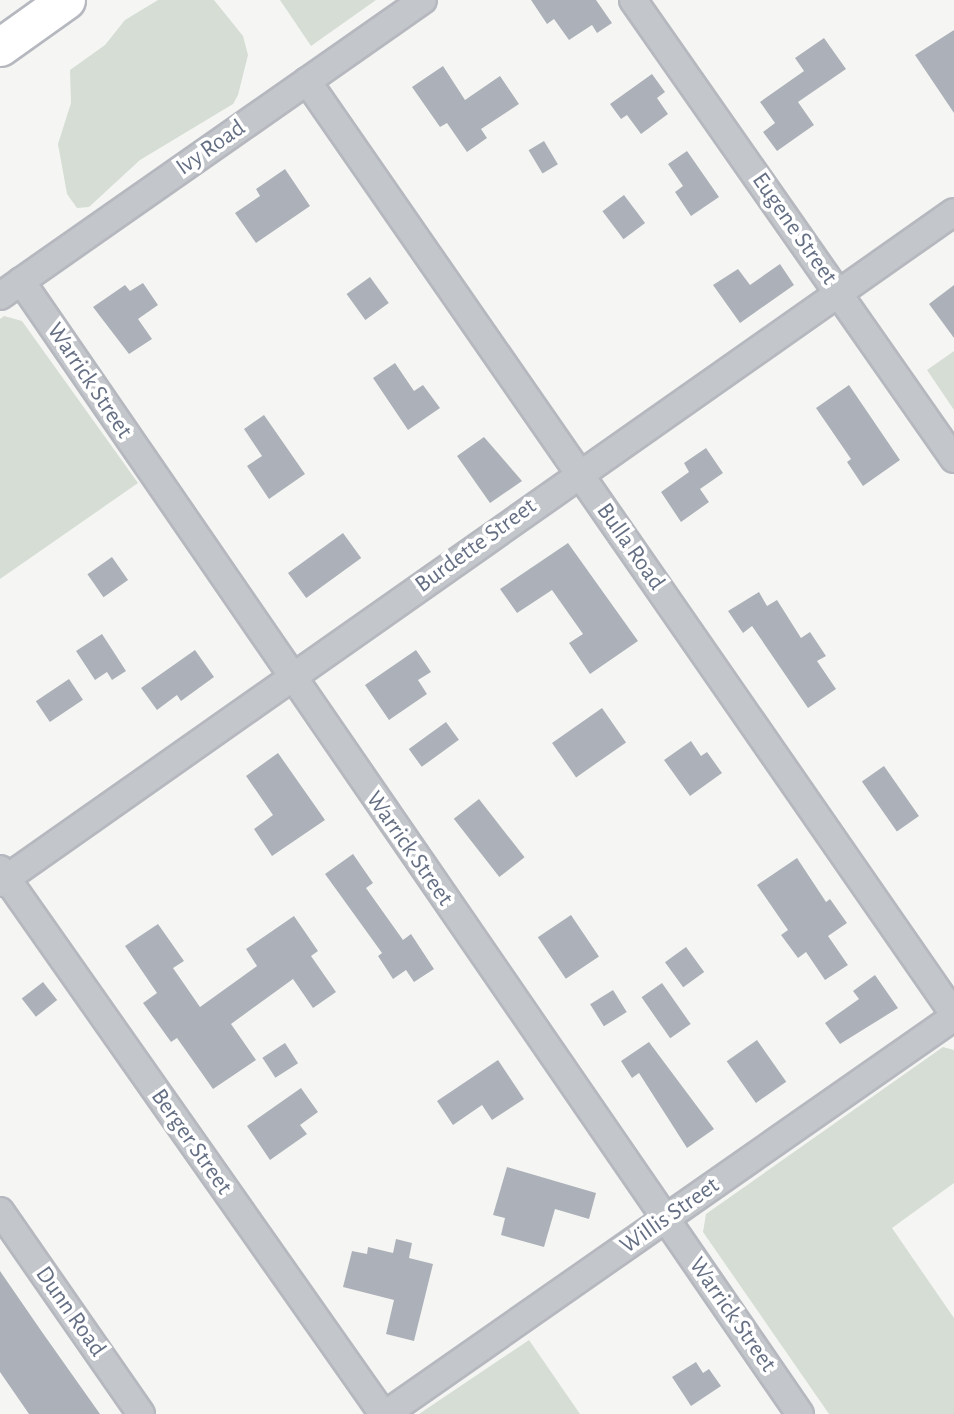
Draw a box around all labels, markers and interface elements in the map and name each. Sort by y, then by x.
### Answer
street label: Ivy Road [171,114,251,182]
street label: Eugene Street [745,168,843,290]
street label: Warrick Street [40,318,138,444]
street label: Burdette Street [410,492,542,600]
street label: Bulla Road [590,498,670,596]
street label: Warrick Street [359,786,459,912]
street label: Berger Street [144,1084,238,1200]
street label: Willis Street [615,1171,725,1261]
street label: Warrick Street [682,1252,782,1378]
street label: Dunn Road [28,1261,112,1363]

